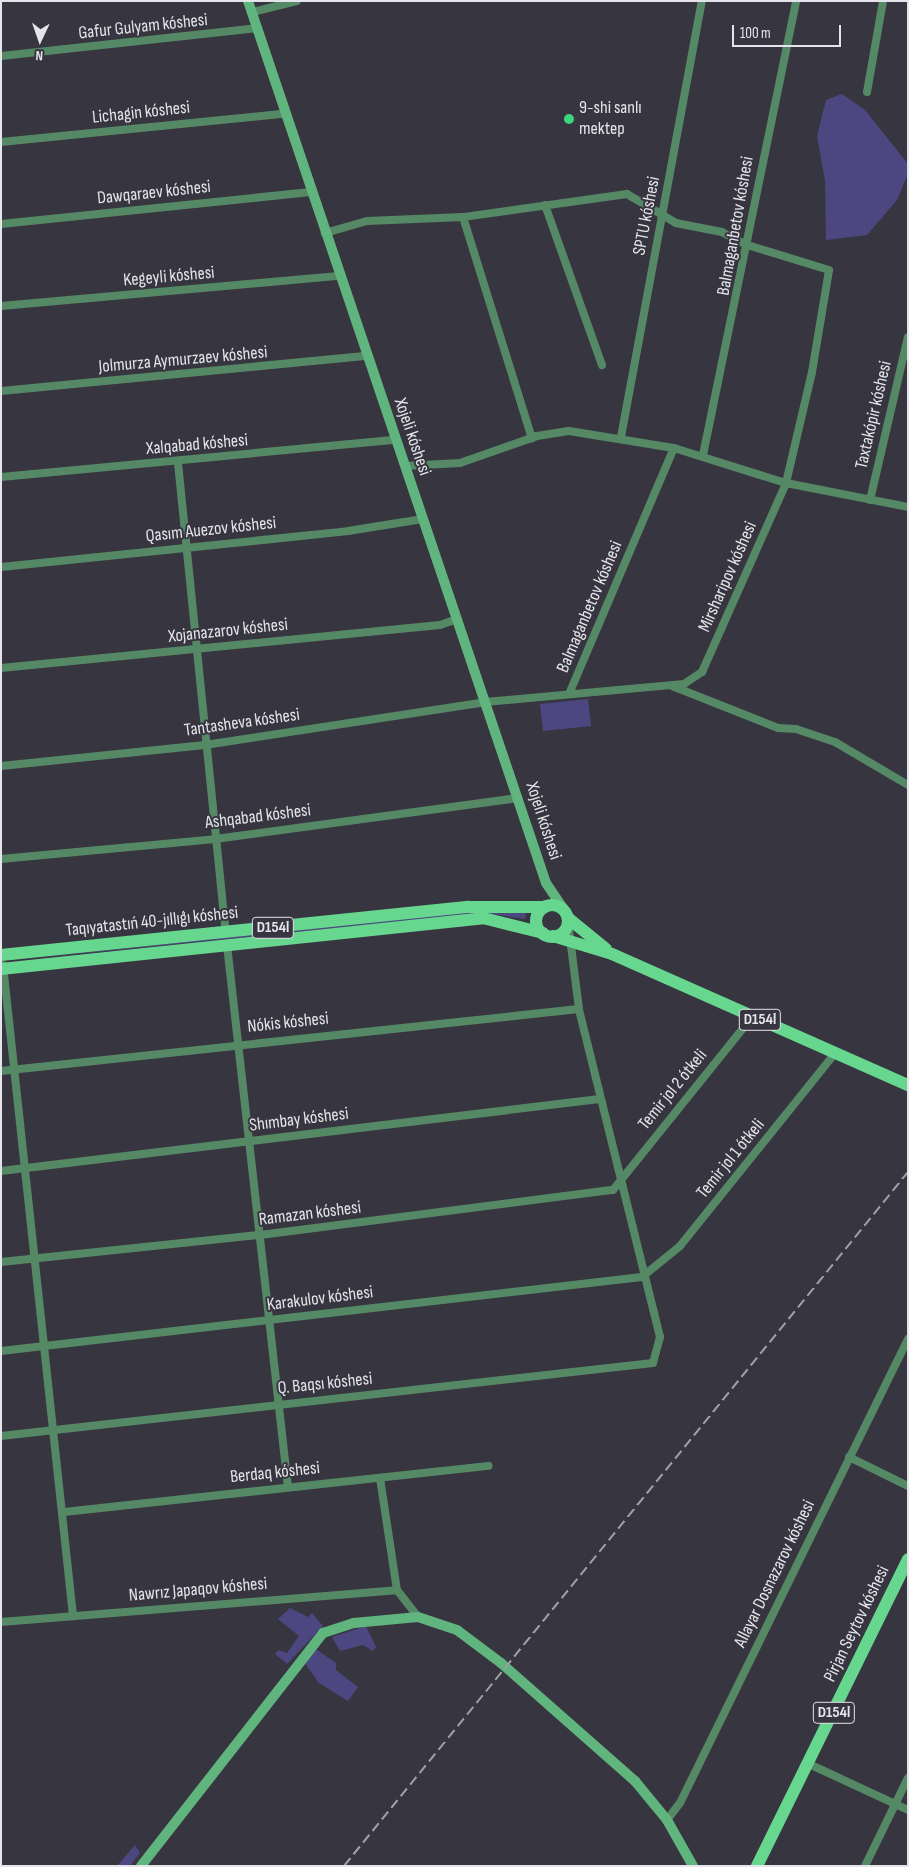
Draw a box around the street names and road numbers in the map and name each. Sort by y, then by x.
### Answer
street label: Gafur Gulyam kóshesi [77,9,209,45]
street label: Lichagin kóshesi [91,97,191,129]
street label: Balmaganbetov kóshesi [713,155,759,297]
street label: SPTU kóshesi [629,175,665,257]
street label: Dawqaraev kóshesi [96,176,212,210]
street label: Kegeyli kóshesi [123,262,215,292]
street label: Jolmurza Aymurzaev kóshesi [98,342,268,378]
street label: Taxtakópir kóshesi [851,359,897,471]
street label: Xojeli kóshesi [389,396,435,478]
street label: Xalqabad kóshesi [145,430,249,460]
street label: Qasım Auezov kóshesi [145,512,277,548]
street label: Mirsharipov kóshesi [694,519,762,635]
street label: Balmaganbetov kóshesi [553,538,627,676]
street label: Xojanazarov kóshesi [167,614,289,648]
street label: Tantasheva kóshesi [183,704,301,742]
street label: Xojeli kóshesi [520,779,566,863]
street label: Ashqabad kóshesi [204,800,312,834]
street label: Taqıyatastıń 40-jıllıǵı kóshesi [65,902,239,942]
road number: D154l [252,914,294,941]
road number: D154l [739,1006,781,1034]
street label: Nókis kóshesi [246,1008,330,1038]
street label: Temir jol 2 ótkeli [634,1045,712,1135]
street label: Shımbay kóshesi [248,1103,350,1137]
street label: Temir jol 1 ótkeli [692,1115,770,1203]
street label: Ramazan kóshesi [258,1197,362,1231]
street label: Karakulov kóshesi [266,1282,374,1316]
street label: Q. Baqsı kóshesi [277,1368,373,1400]
street label: Berdaq kóshesi [229,1458,321,1488]
street label: Allayar Dosnazarov kóshesi [730,1497,820,1651]
street label: Pirjan Seytov kóshesi [820,1562,894,1686]
street label: Nawrız Japaqov kóshesi [128,1573,268,1607]
road number: D154l [813,1700,855,1726]

